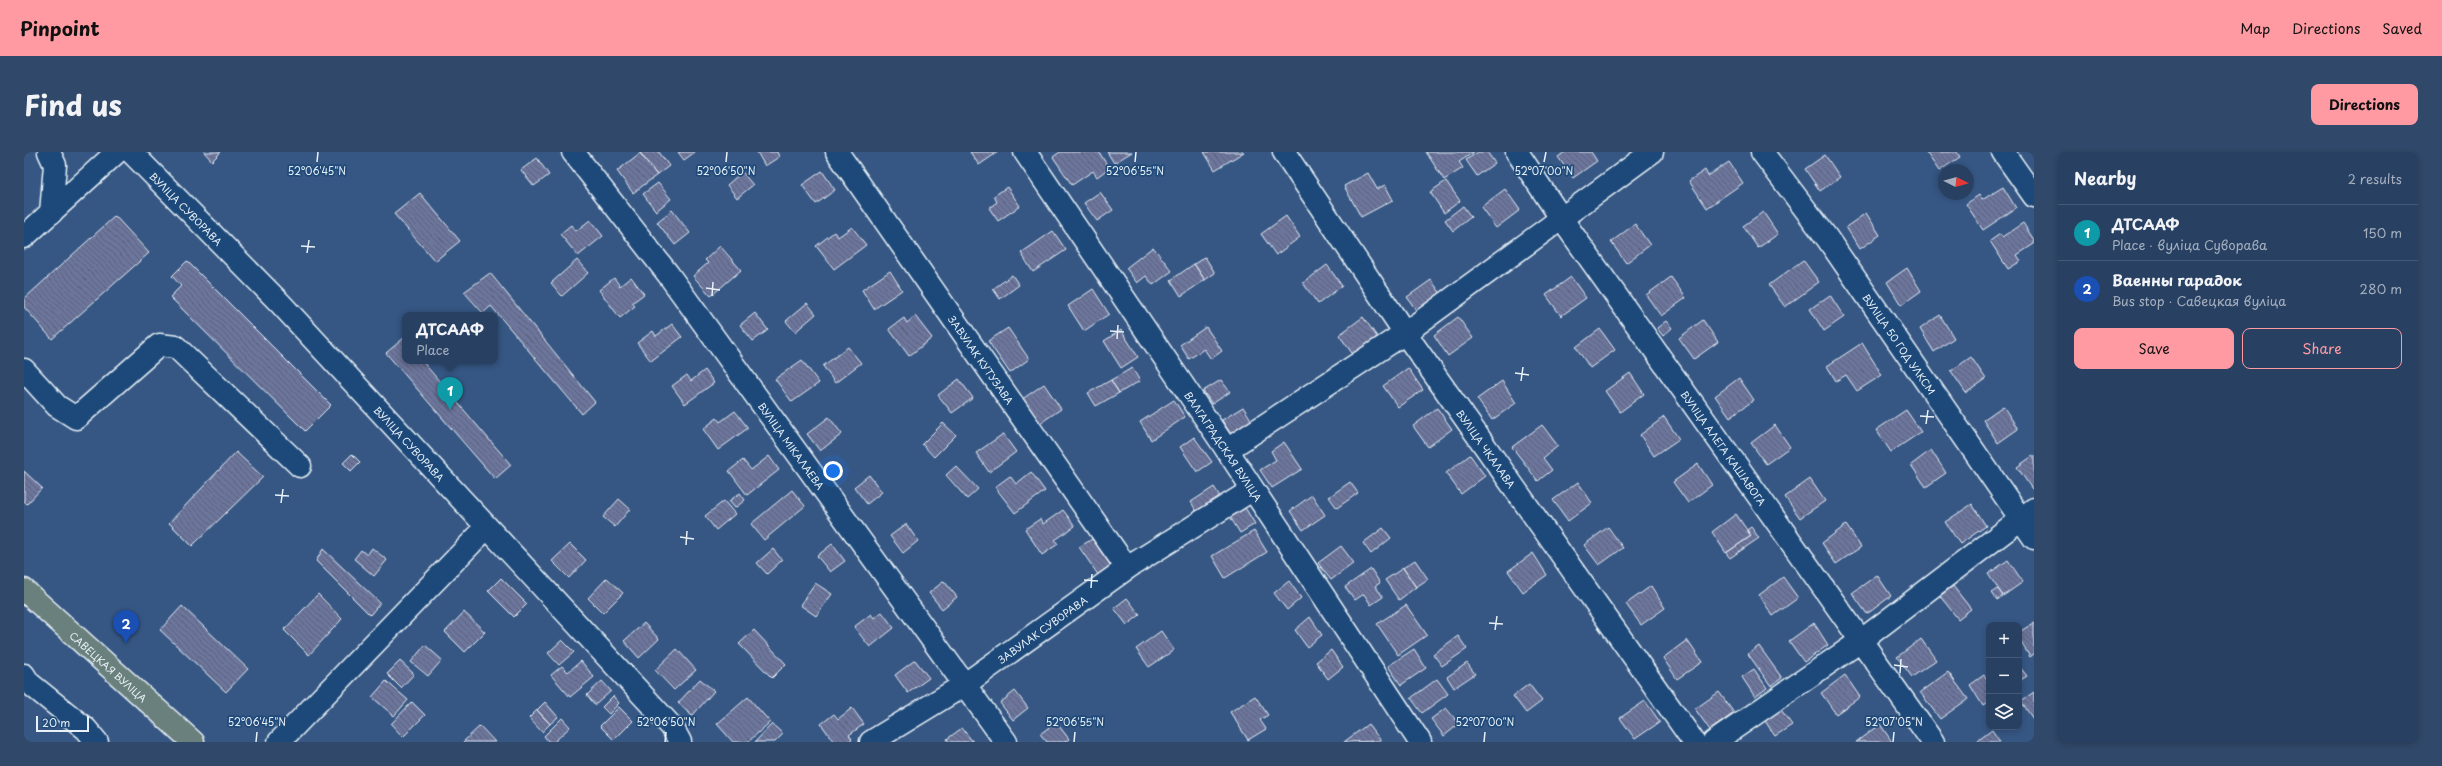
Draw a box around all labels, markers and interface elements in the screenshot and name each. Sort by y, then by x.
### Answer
text: Pinpoint [20,14,100,42]
text: Map [2240,18,2270,39]
text: Directions [2292,18,2360,39]
text: Saved [2382,18,2422,39]
text: Find us [24,83,122,126]
button: Directions [2311,84,2418,125]
text: 52°06'45"N [288,163,346,178]
text: 52°06'50"N [696,163,756,178]
text: 52°06'55"N [1106,163,1164,178]
text: 52°07'00"N [1515,163,1574,178]
north arrow [1938,164,1974,200]
text: Nearby [2074,165,2136,191]
street label: ВУЛІЦА СУВОРАВА [147,168,226,249]
text: 2 results [2348,169,2402,188]
text: ДТСААФ [2112,212,2179,235]
text: 1 [2084,223,2090,242]
text: 150 m [2363,223,2402,242]
text: Place · вуліца Суворава [2112,235,2267,254]
text: Ваенны гарадок [2112,268,2242,291]
text: 2 [2082,279,2092,298]
text: 280 m [2360,279,2402,298]
street label: ВУЛІЦА 50 ГОД УЛКСМ [1860,290,1940,397]
text: Bus stop · Савецкая вуліца [2112,291,2286,310]
popup [402,312,498,364]
street label: ЗАВУЛАК КУТУЗАВА [946,312,1018,407]
text: ДТСААФ [416,317,484,340]
button: Save [2074,328,2234,369]
button: Share [2242,328,2402,369]
text: Place [416,340,449,359]
pin: 1 [437,377,463,410]
street label: ВУЛІЦА АЛЕГА КАШАВОГА [1678,387,1770,508]
street label: ВАЛГАГРАДСКАЯ ВУЛІЦА [1182,388,1266,504]
street label: ВУЛІЦА МІКАЛАЕВА [755,399,828,492]
street label: ВУЛІЦА СУВОРАВА [371,402,449,484]
street label: ВУЛІЦА ЧКАЛАВА [1454,406,1520,491]
your location [823,461,843,481]
street label: ЗАВУЛАК СУВОРАВА [994,592,1090,666]
pin: 2 [113,610,139,643]
map controls [1986,622,2022,730]
button: + [1986,622,2022,658]
street label: САВЕЦКАЯ ВУЛІЦА [67,627,151,705]
button: − [1986,658,2022,694]
button: layers [1986,694,2022,730]
scale bar [36,714,89,733]
text: 20 m [42,714,70,731]
text: 52°06'45"N [228,714,286,729]
text: 52°06'50"N [636,714,696,729]
text: 52°06'55"N [1046,714,1104,729]
text: 52°07'00"N [1456,714,1515,729]
text: 52°07'05"N [1865,714,1923,729]

